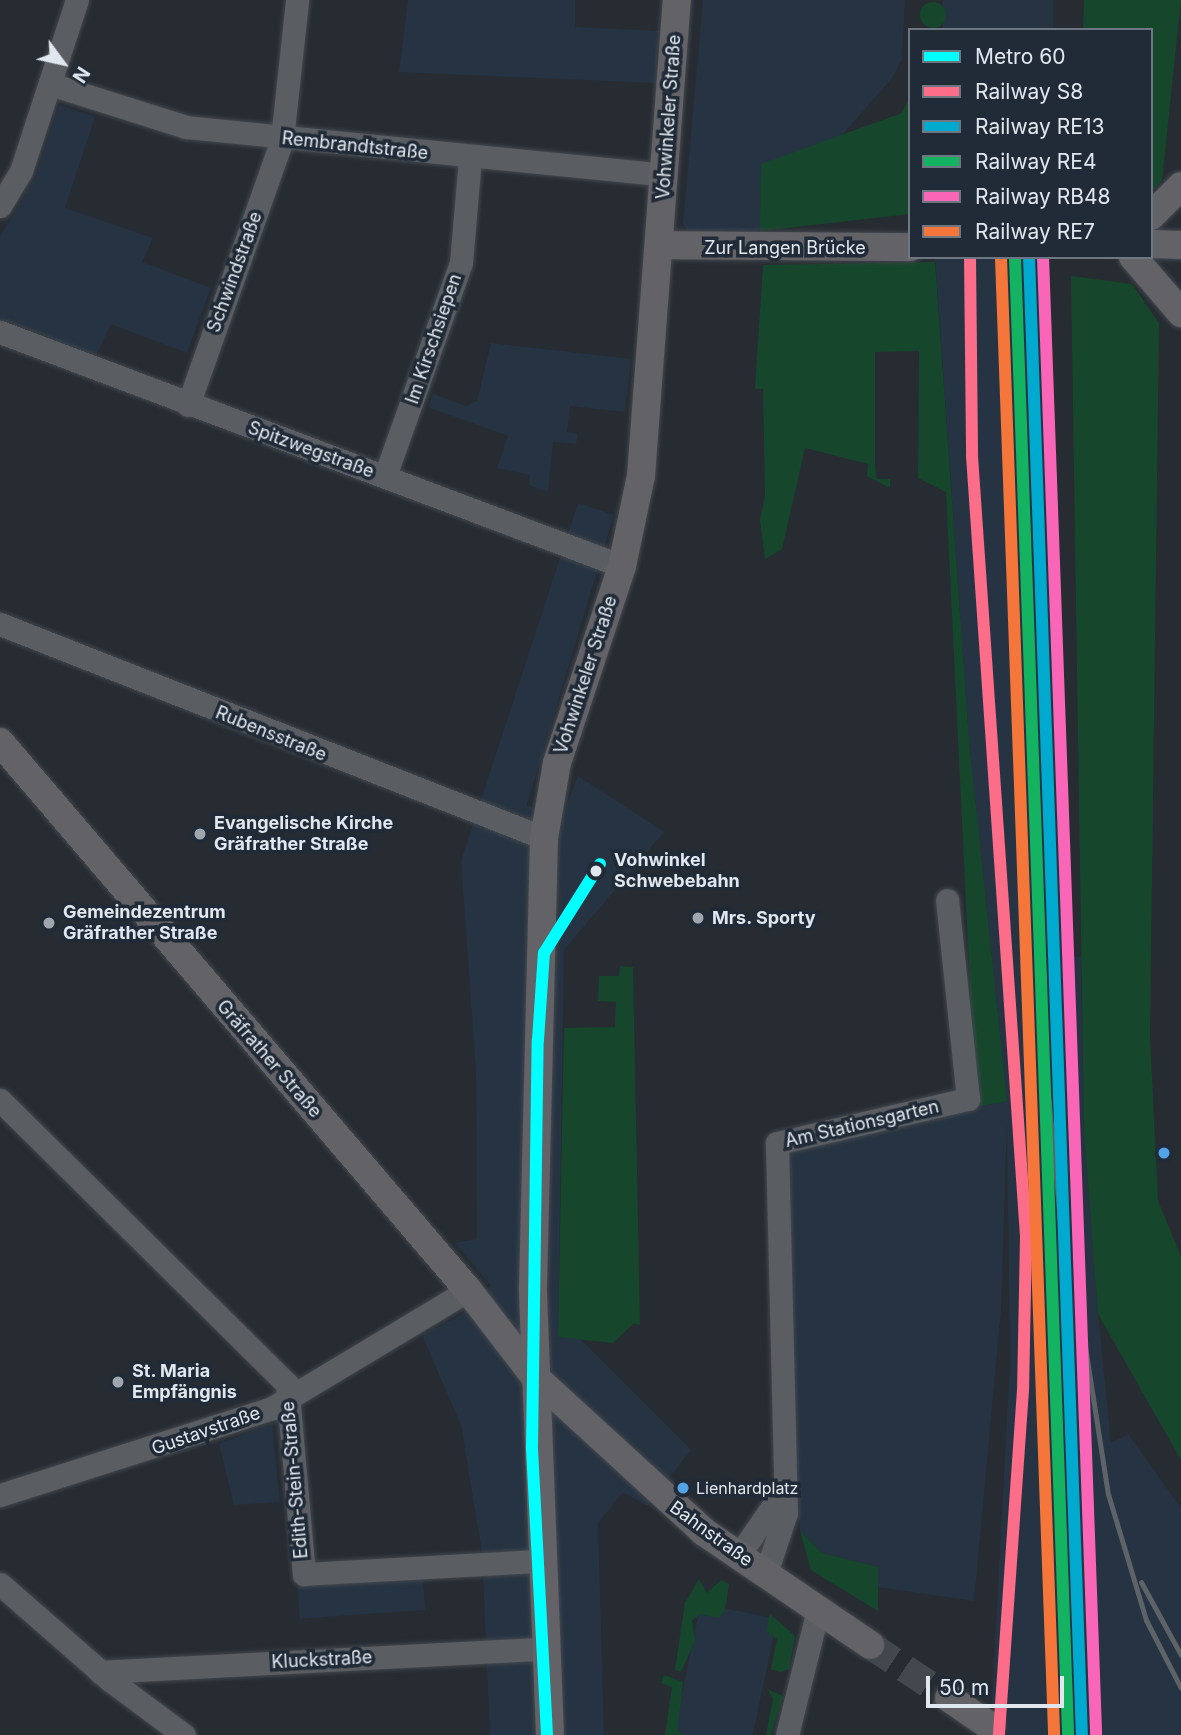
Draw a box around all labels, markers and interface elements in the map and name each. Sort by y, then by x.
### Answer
north arrow [28,28,98,98]
legend [908,28,1153,259]
street label: Vohwinkeler Straße [652,34,686,200]
text: Metro 60 [975,44,1065,69]
text: N [67,62,95,87]
text: Railway S8 [975,79,1083,104]
text: Railway RE13 [975,114,1104,139]
street label: Rembrandtstraße [281,128,429,164]
text: Railway RE4 [975,149,1096,174]
text: Railway RB48 [975,184,1111,209]
street label: Schwindstraße [203,209,267,335]
text: Railway RE7 [975,219,1095,244]
street label: Zur Langen Brücke [704,237,866,259]
street label: Im Kirschsiepen [402,271,466,407]
street label: Spitzwegstraße [245,417,377,483]
street label: Vohwinkeler Straße [550,593,622,757]
street label: Rubensstraße [212,702,330,766]
place label: Evangelische Kirche Gräfrather Straße [214,813,393,856]
marker: Evangelische Kirche Gräfrather Straße [192,826,208,842]
place label: Vohwinkel Schwebebahn [614,850,740,892]
marker: Vohwinkel Schwebebahn [584,859,608,883]
place label: Gemeindezentrum Gräfrather Straße [63,902,226,944]
place label: Mrs. Sporty [712,907,816,929]
marker: Mrs. Sporty [690,910,706,926]
marker: Gemeindezentrum Gräfrather Straße [41,915,57,931]
street label: Gräfrather Straße [212,996,326,1122]
street label: Am Stationsgarten [783,1096,941,1152]
unlabelled marker [1157,1146,1171,1160]
place label: St. Maria Empfängnis [132,1361,237,1404]
marker: St. Maria Empfängnis [110,1374,126,1390]
street label: Edith-Stein-Straße [277,1400,313,1560]
street label: Gustavstraße [149,1402,263,1460]
place label: Lienhardplatz [696,1478,798,1498]
marker: Lienhardplatz [676,1481,690,1495]
street label: Bahnstraße [665,1497,757,1571]
street label: Kluckstraße [271,1647,373,1673]
scale bar [929,1662,1067,1706]
text: 50 m [939,1675,989,1700]

